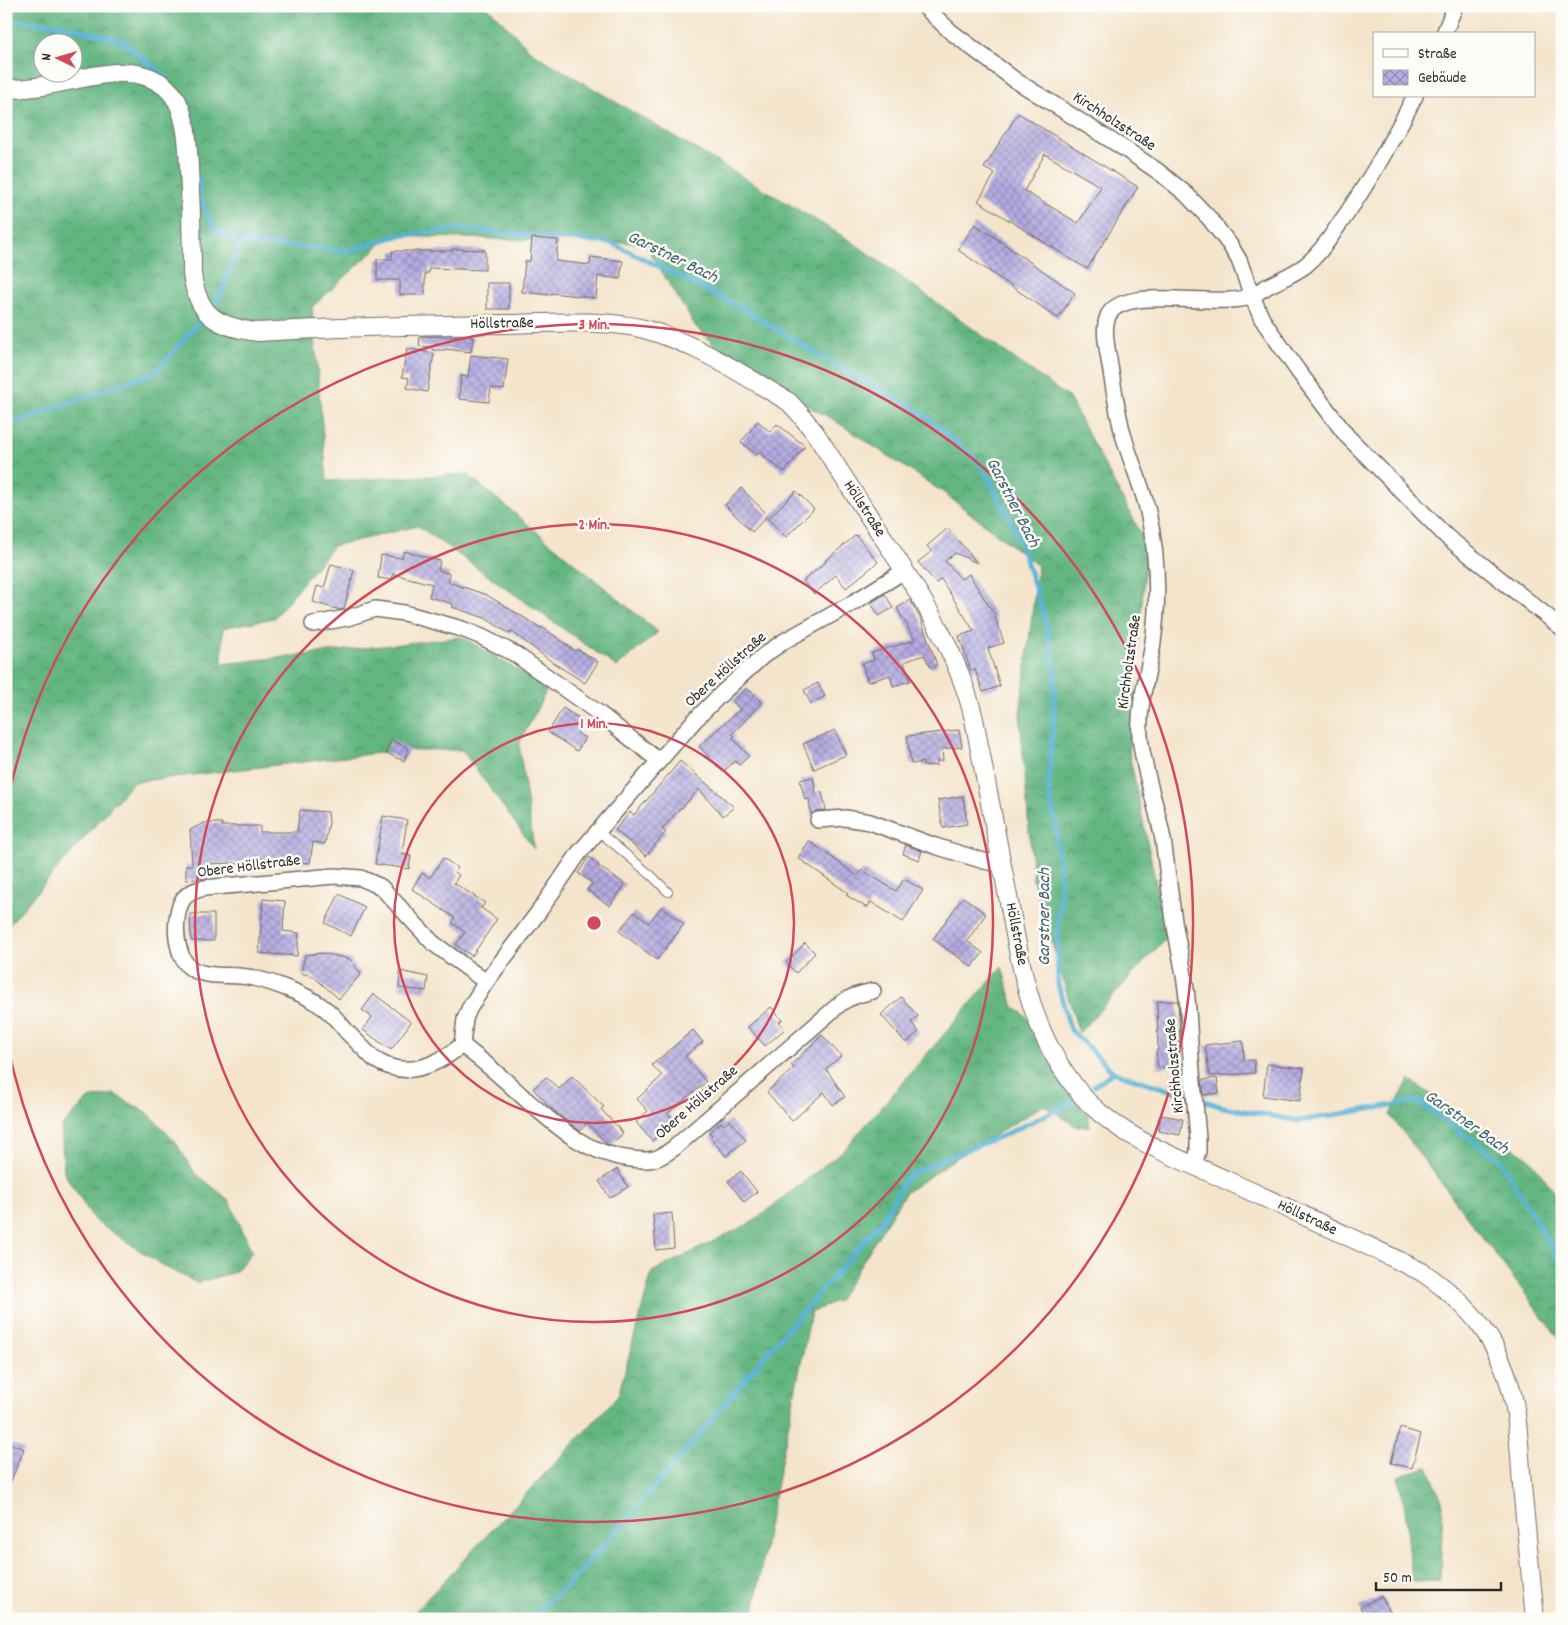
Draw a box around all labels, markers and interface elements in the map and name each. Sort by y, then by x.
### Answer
north arrow [32,32,82,82]
legend [1373,32,1536,98]
text: Straße [1418,44,1457,66]
text: N [37,53,57,61]
text: Gebäude [1418,68,1467,90]
street label: Kirchholzstraße [1068,86,1160,158]
water label: Garstner Bach [623,225,722,291]
street label: Höllstraße [470,312,534,336]
text: 3 Min. [578,315,610,337]
water label: Garstner Bach [979,454,1046,553]
street label: Höllstraße [837,476,891,542]
text: 2 Min. [579,515,610,537]
street label: Kirchholzstraße [1112,613,1148,711]
street label: Obere Höllstraße [680,627,772,713]
text: 1 Min. [580,714,608,736]
street label: Obere Höllstraße [196,849,302,885]
water label: Garstner Bach [1033,867,1058,966]
street label: Höllstraße [999,901,1033,967]
centre of rings [585,914,603,932]
street label: Kirchholzstraße [1159,1018,1191,1114]
street label: Obere Höllstraße [650,1060,744,1146]
water label: Garstner Bach [1419,1085,1514,1162]
street label: Höllstraße [1273,1194,1341,1242]
scale bar [1376,1560,1500,1592]
text: 50 m [1383,1568,1412,1590]

